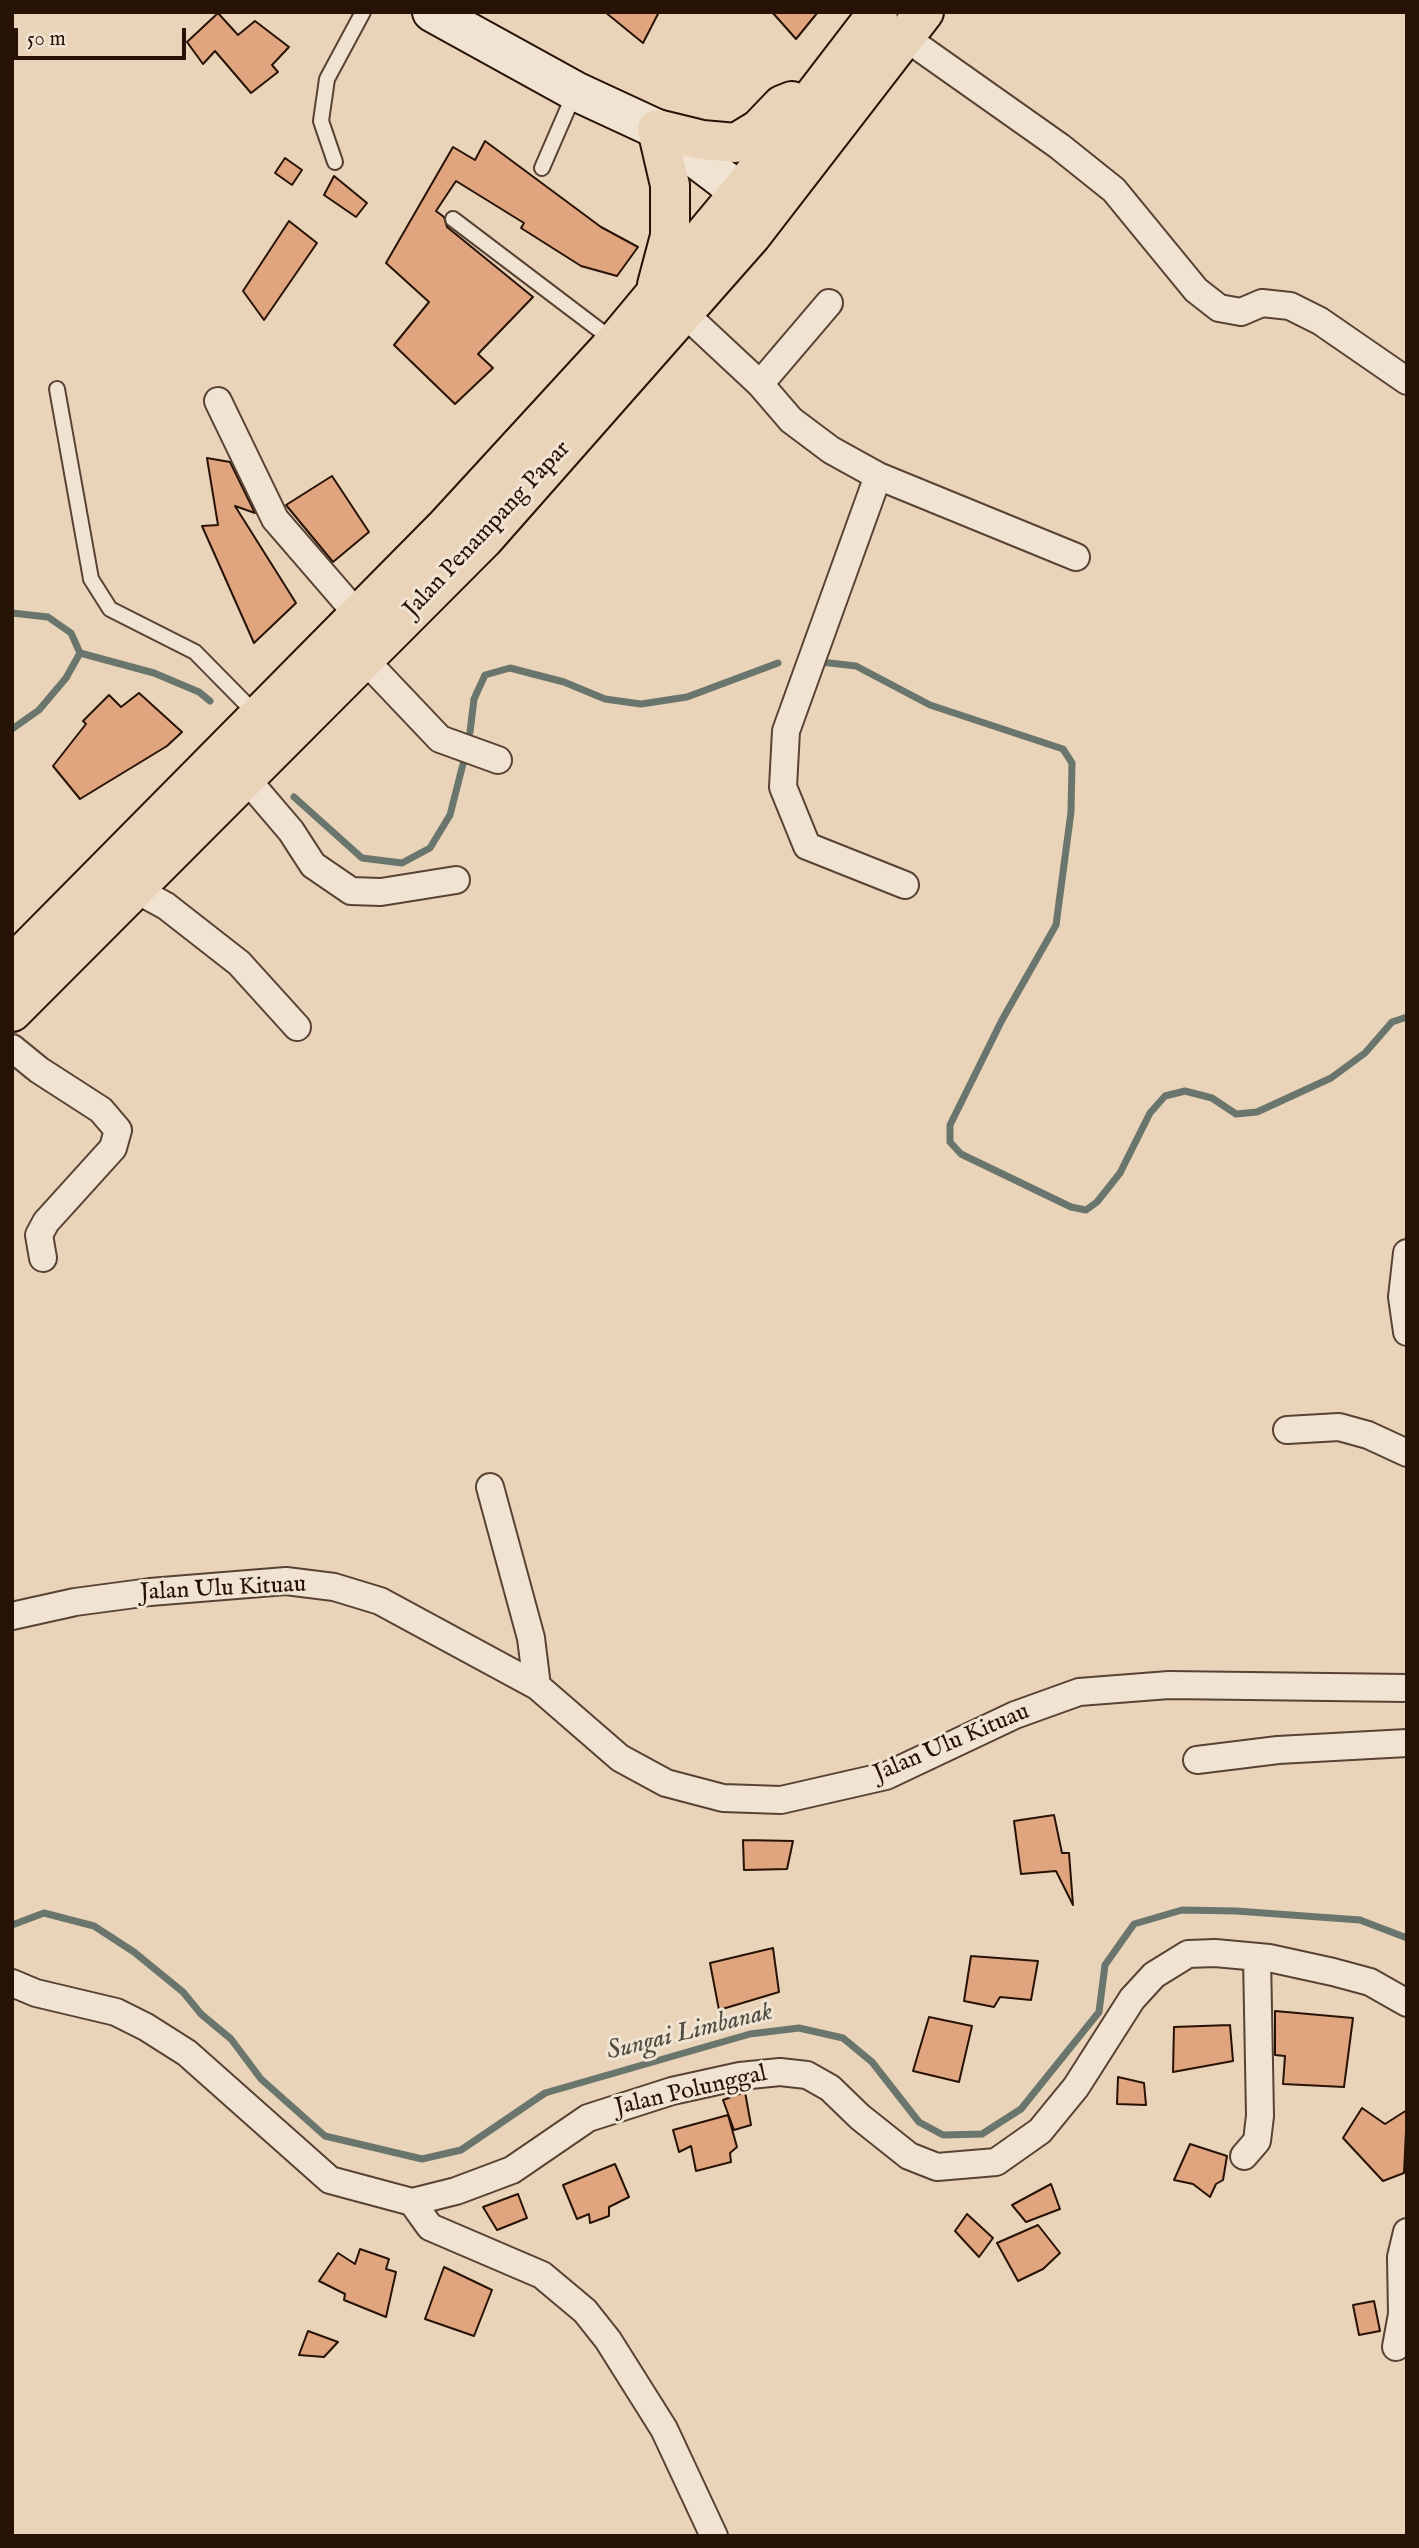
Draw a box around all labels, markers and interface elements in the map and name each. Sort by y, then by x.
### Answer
scale bar [18,14,189,58]
text: 50 m [27,26,66,53]
street label: Jalan Penampang Papar [399,436,577,624]
street label: Jalan Ulu Kituau [139,1571,307,1609]
street label: Jalan Ulu Kituau [870,1698,1034,1790]
water label: Sungai Limbanak [604,1997,776,2069]
street label: Jalan Polunggal [612,2060,770,2124]

